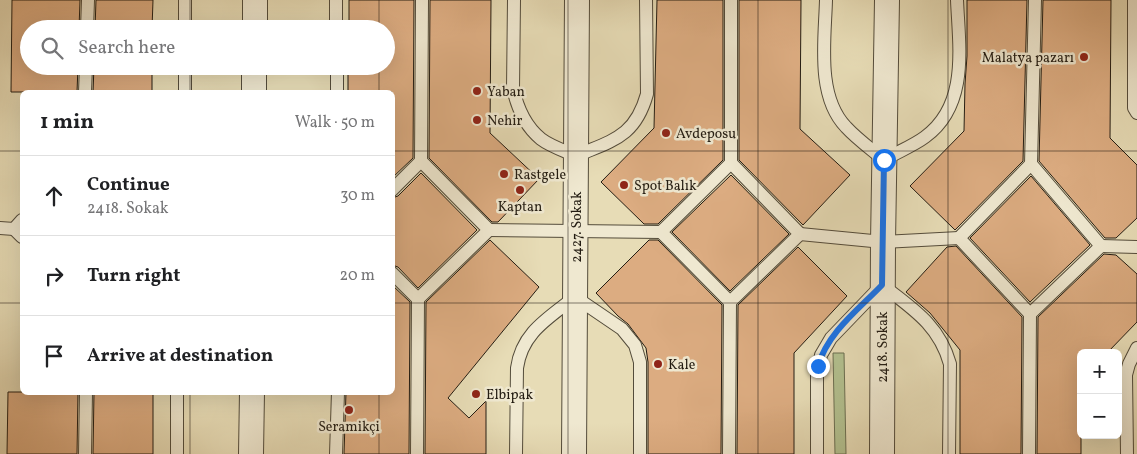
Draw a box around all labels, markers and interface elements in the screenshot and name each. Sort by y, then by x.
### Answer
search box [20,20,395,75]
icon: search [38,34,66,62]
text: Search here [78,35,175,61]
place label: Malatya pazarı [982,49,1074,68]
marker: Malatya pazarı [1078,51,1090,63]
place label: Yaban [487,83,525,102]
marker: Yaban [471,85,483,97]
text: 1 min [40,108,94,137]
text: Walk · 50 m [295,112,375,134]
place label: Nehir [487,112,523,131]
marker: Nehir [471,114,483,126]
place label: Avdeposu [676,125,736,144]
marker: Avdeposu [660,127,672,139]
route start [873,149,896,172]
place label: Rastgele [514,166,566,185]
marker: Rastgele [498,168,510,180]
text: Continue [87,172,170,198]
place label: Spot Balık [634,177,697,196]
marker: Spot Balık [618,179,630,191]
icon: ahead [40,182,68,210]
marker: Kaptan [514,184,526,196]
text: 30 m [340,185,375,207]
street label: 2427. Sokak [568,191,587,263]
text: 2418. Sokak [87,198,169,220]
place label: Kaptan [498,198,542,217]
icon: right [40,262,68,290]
text: Turn right [87,263,180,289]
text: 20 m [340,265,375,287]
street label: 2418. Sokak [874,311,893,383]
icon: arrive [40,342,68,370]
text: Arrive at destination [87,343,273,369]
map controls [1077,349,1122,439]
button: + [1077,349,1122,394]
route end [807,355,830,378]
place label: Kale [668,356,696,375]
marker: Kale [652,358,664,370]
place label: Elbipak [486,386,533,405]
marker: Elbipak [470,388,482,400]
button: − [1077,394,1122,439]
marker: Seramikçi [343,404,355,416]
place label: Seramikçi [318,418,380,437]

